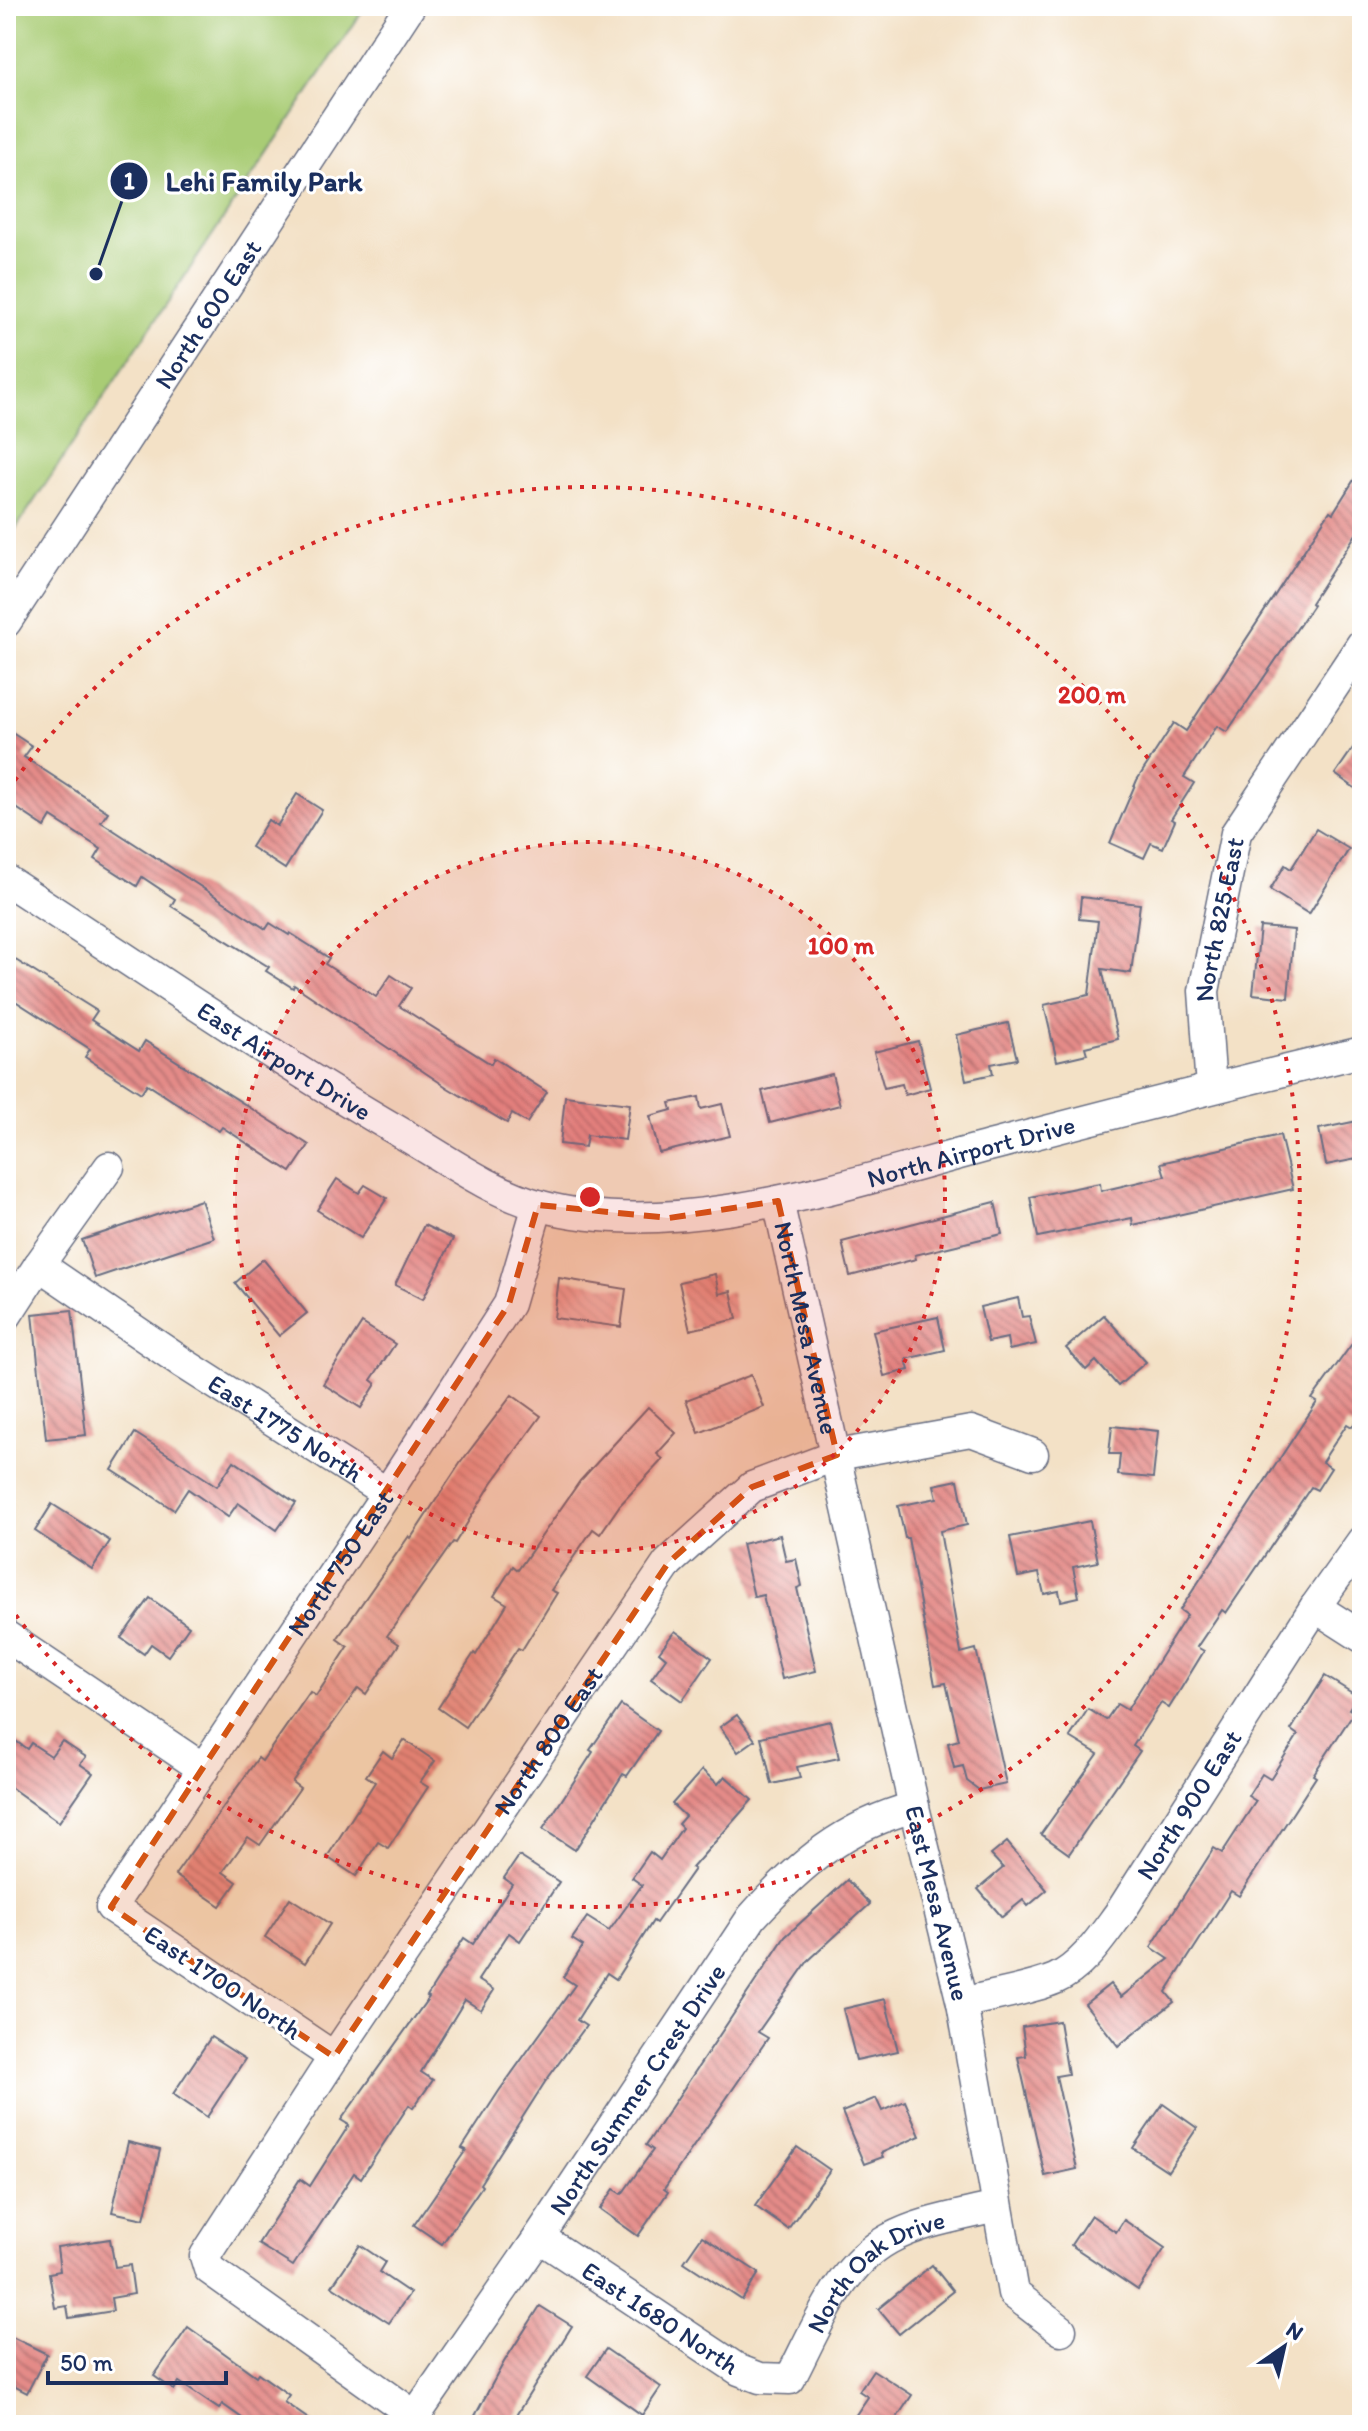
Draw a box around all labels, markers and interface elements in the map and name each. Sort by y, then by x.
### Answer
callout: Lehi Family Park [109,155,379,207]
text: Lehi Family Park [166,164,363,198]
text: 1 [123,166,135,195]
street label: North 600 East [147,234,268,395]
text: 200 m [1058,680,1127,709]
street label: North 825 East [1188,834,1251,1003]
text: 100 m [808,931,875,960]
street label: East Airport Drive [191,994,377,1128]
street label: North Airport Drive [863,1108,1079,1195]
centre of rings [576,1183,604,1211]
street label: North Mesa Avenue [767,1218,846,1437]
street label: East 1775 North [202,1367,369,1489]
street label: North 750 East [280,1484,400,1642]
street label: North 800 East [487,1660,610,1821]
street label: North 900 East [1129,1724,1249,1886]
street label: East Mesa Avenue [898,1802,977,2004]
street label: East 1700 North [138,1918,308,2046]
street label: North Summer Crest Drive [542,1957,733,2221]
street label: North Oak Drive [800,2203,948,2338]
street label: East 1680 North [576,2254,745,2382]
north arrow [1244,2307,1324,2387]
text: N [1281,2315,1309,2346]
scale bar [48,2335,226,2385]
text: 50 m [60,2348,113,2377]

